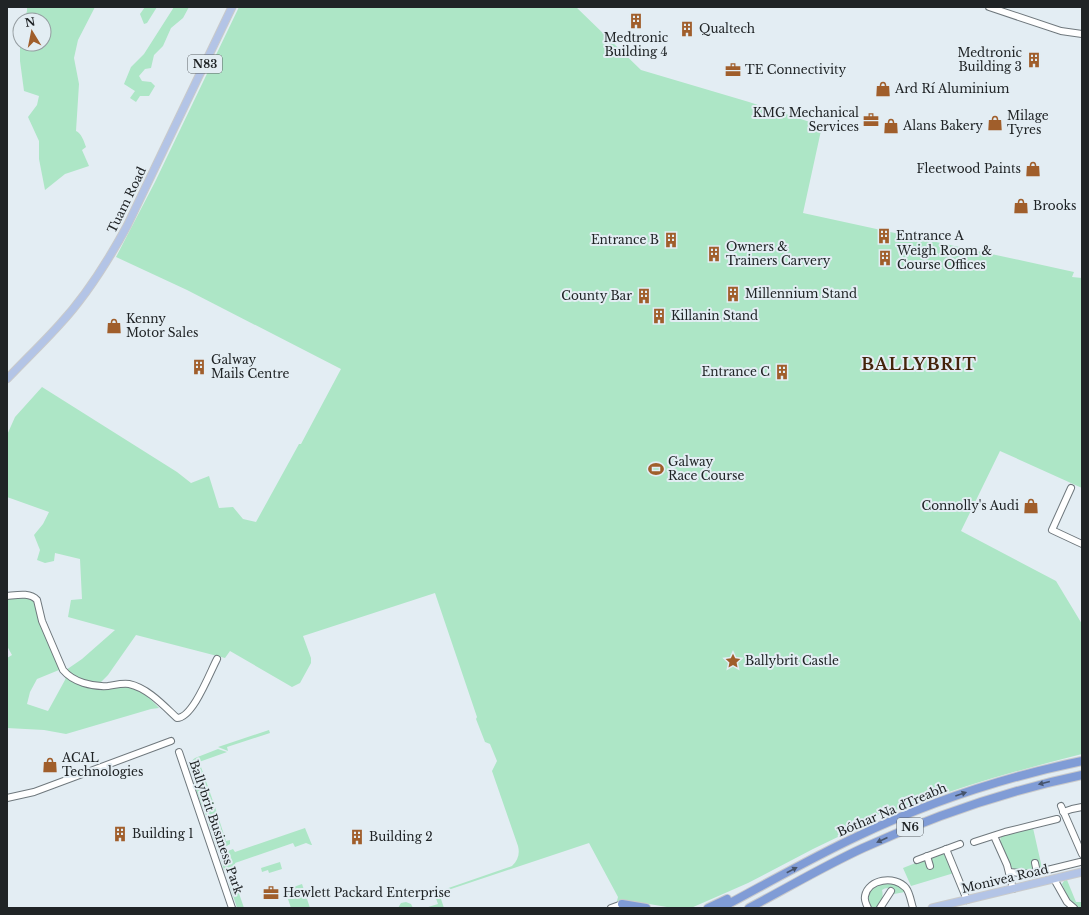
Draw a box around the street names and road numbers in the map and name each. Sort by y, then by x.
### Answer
road number: N83 [188,55,222,73]
street label: Tuam Road [104,164,149,235]
street label: Ballybrit Business Park [186,758,247,896]
street label: Bóthar Na dTreabh [835,780,949,839]
road number: N6 [897,818,923,836]
street label: Monivea Road [960,861,1050,896]

